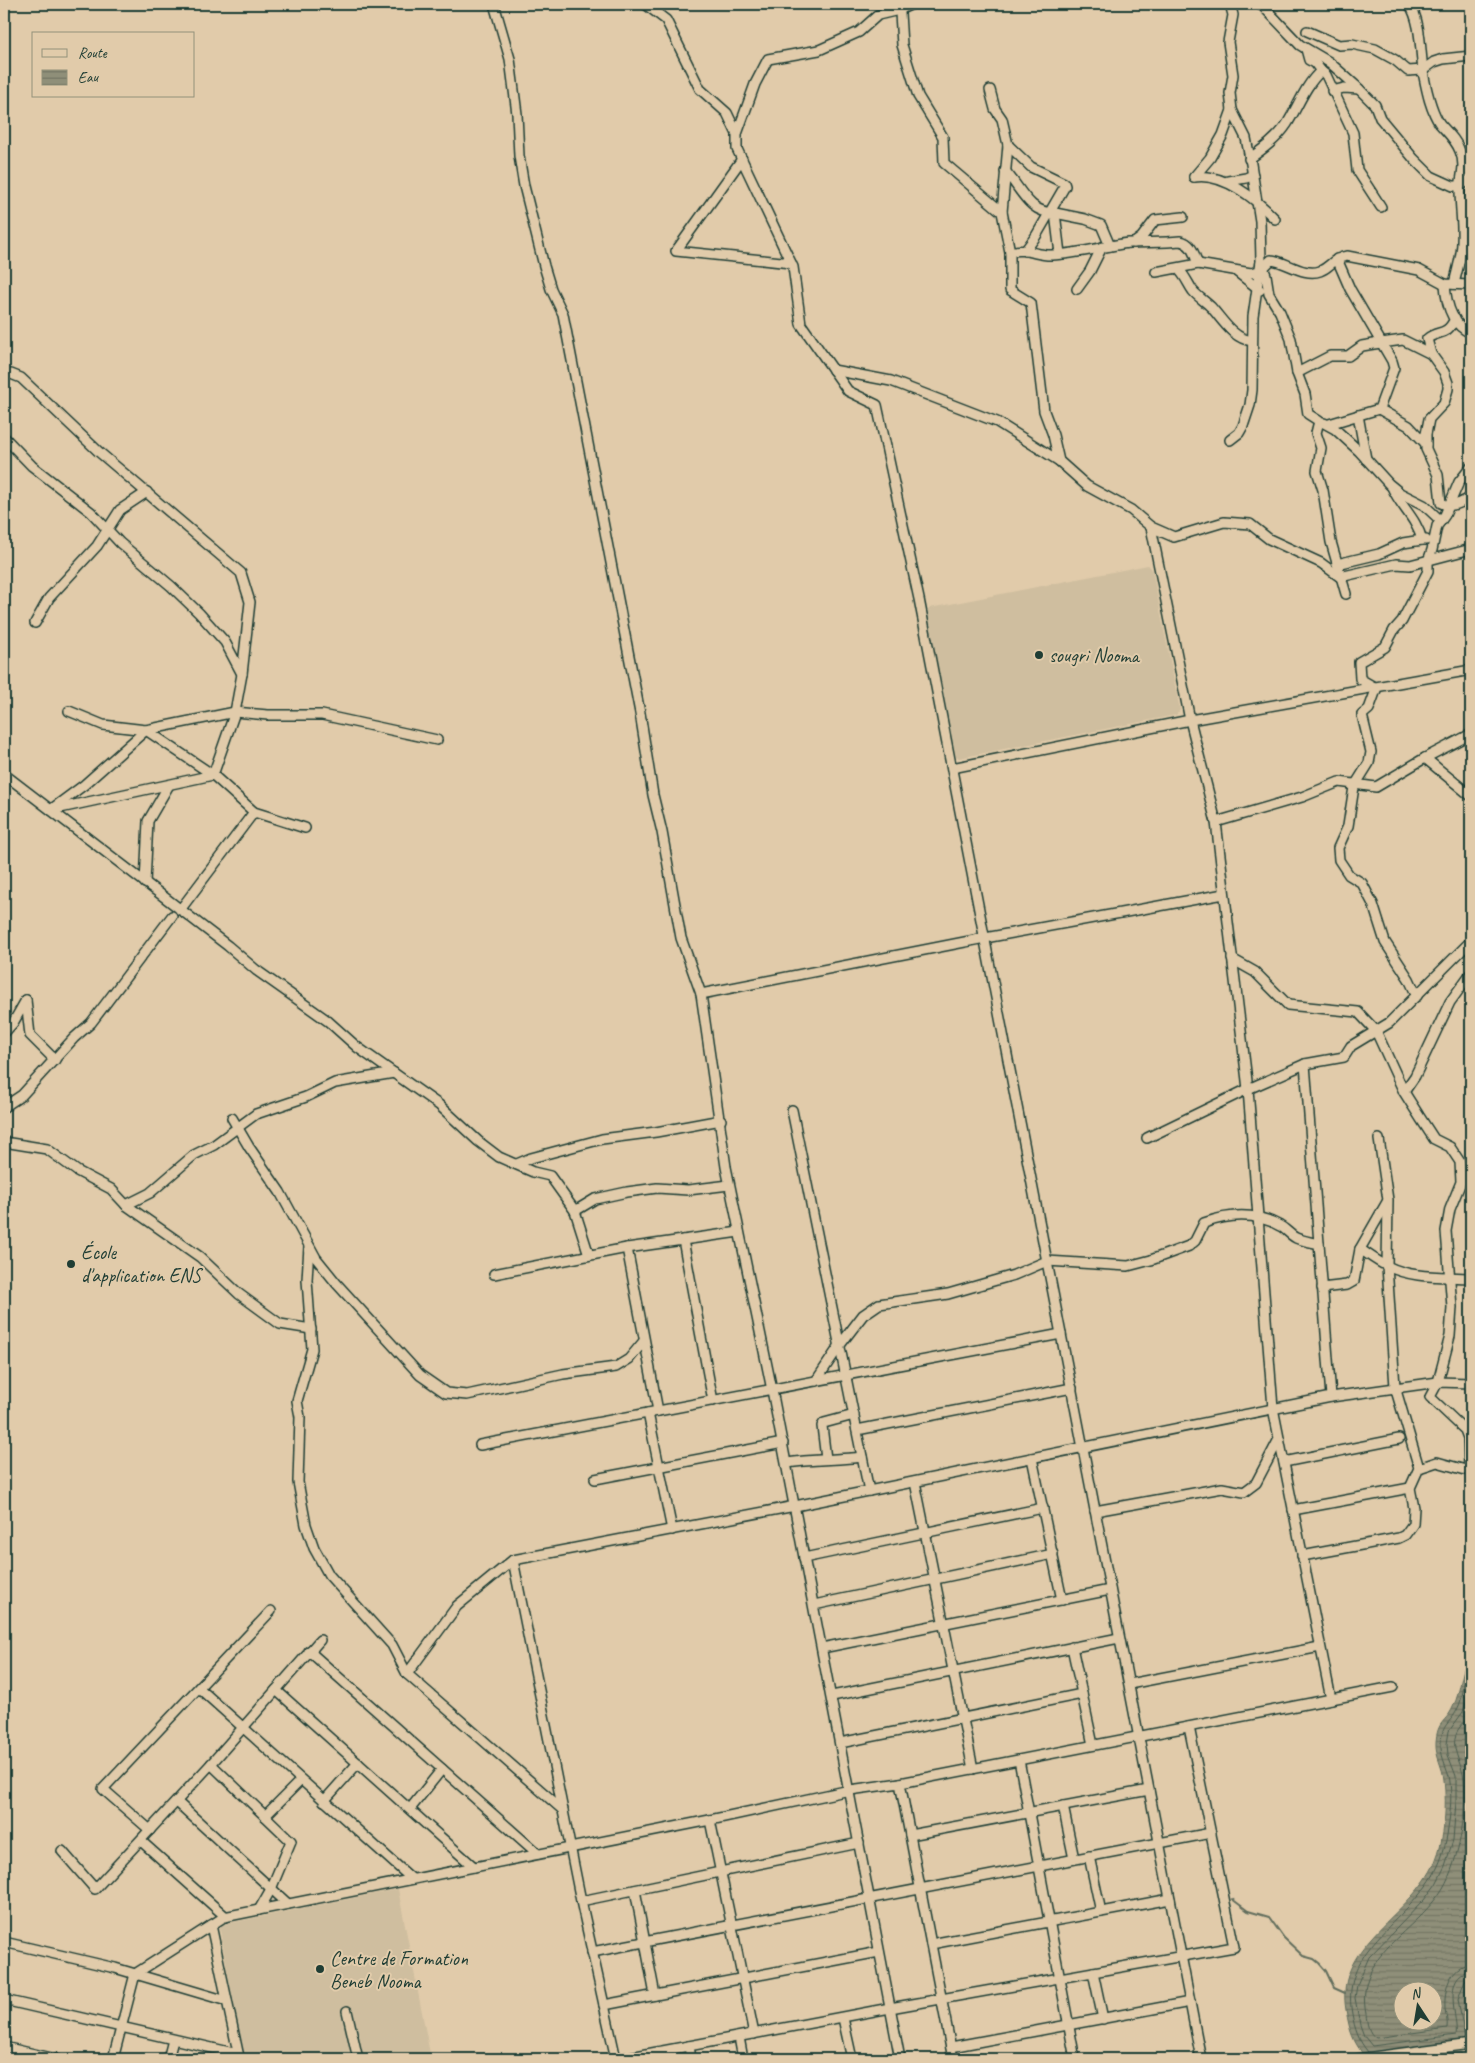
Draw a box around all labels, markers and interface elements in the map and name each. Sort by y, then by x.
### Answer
legend [32,32,195,98]
text: Route [78,44,108,63]
text: Eau [78,68,99,87]
place label: sougri Nooma [1049,643,1140,668]
marker: sougri Nooma [1033,649,1045,661]
place label: École d'application ENS [81,1240,203,1288]
marker: École d'application ENS [65,1258,77,1270]
place label: Centre de Formation Beneb Nooma [330,1946,469,1994]
marker: Centre de Formation Beneb Nooma [314,1963,326,1975]
north arrow [1392,1980,1442,2030]
text: N [1409,1984,1424,2003]

